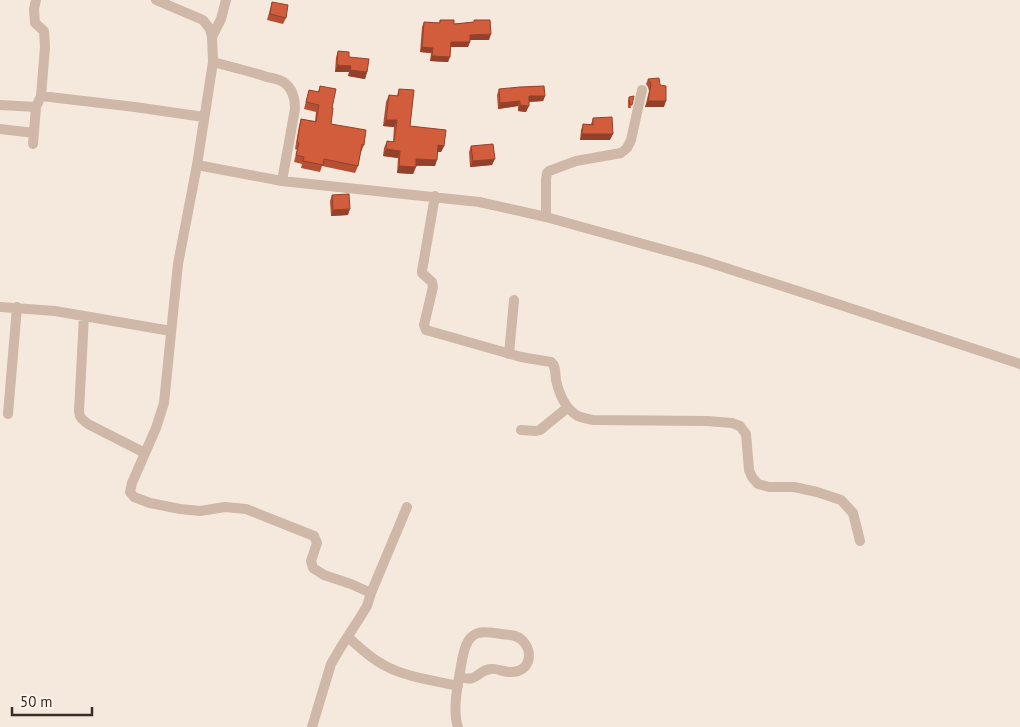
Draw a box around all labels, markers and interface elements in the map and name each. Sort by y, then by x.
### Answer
scale bar [12,684,92,716]
text: 50 m [20,692,53,711]

